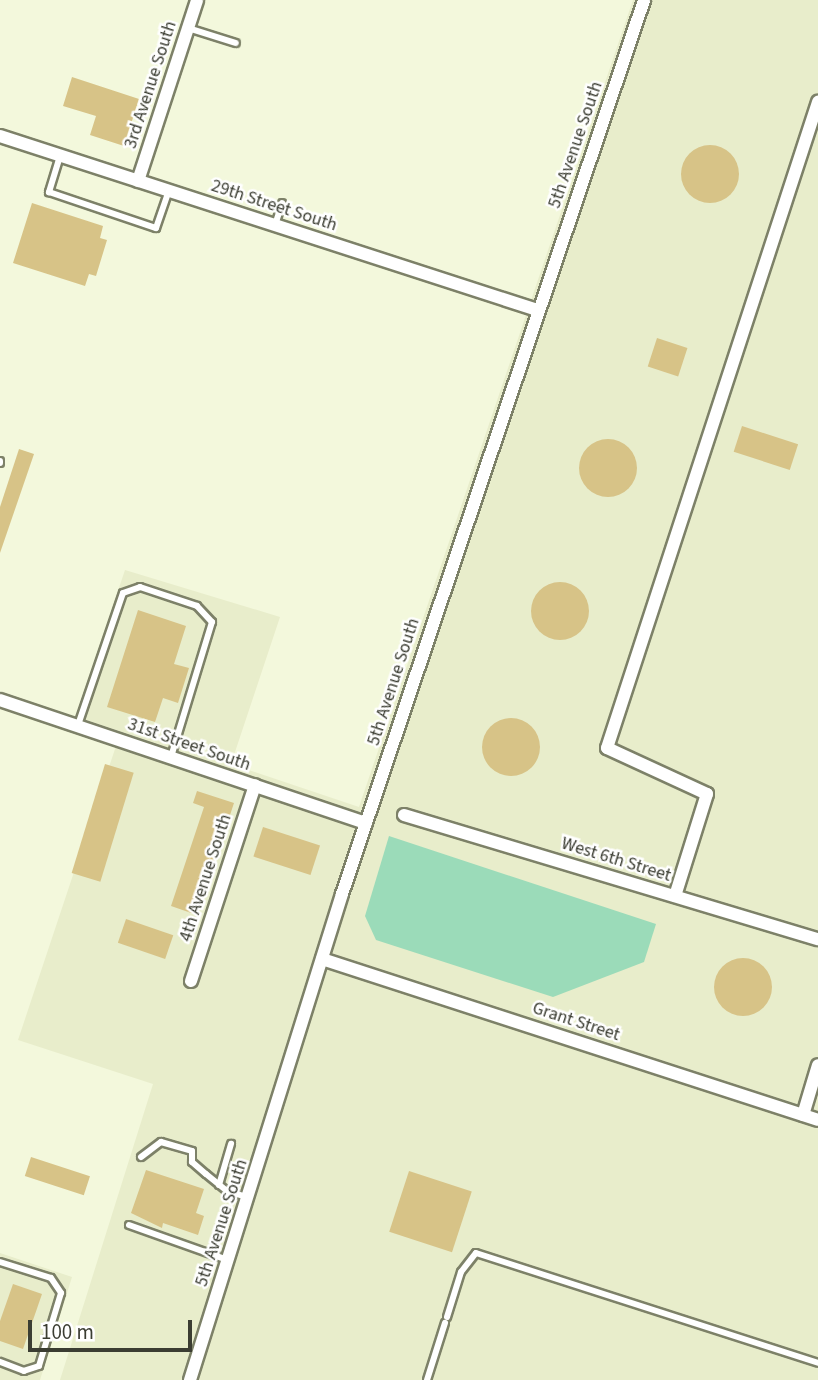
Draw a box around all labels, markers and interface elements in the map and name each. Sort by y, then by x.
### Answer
street label: 3rd Avenue South [120,19,182,151]
street label: 5th Avenue South [544,79,608,211]
street label: 29th Street South [208,175,340,237]
street label: 5th Avenue South [363,616,425,748]
street label: 31st Street South [125,714,253,776]
street label: 4th Avenue South [175,812,237,944]
street label: West 6th Street [559,833,673,887]
street label: Grant Street [530,998,622,1046]
street label: 5th Avenue South [191,1157,253,1289]
scale bar [32,1306,196,1350]
text: 100 m [41,1317,94,1347]

